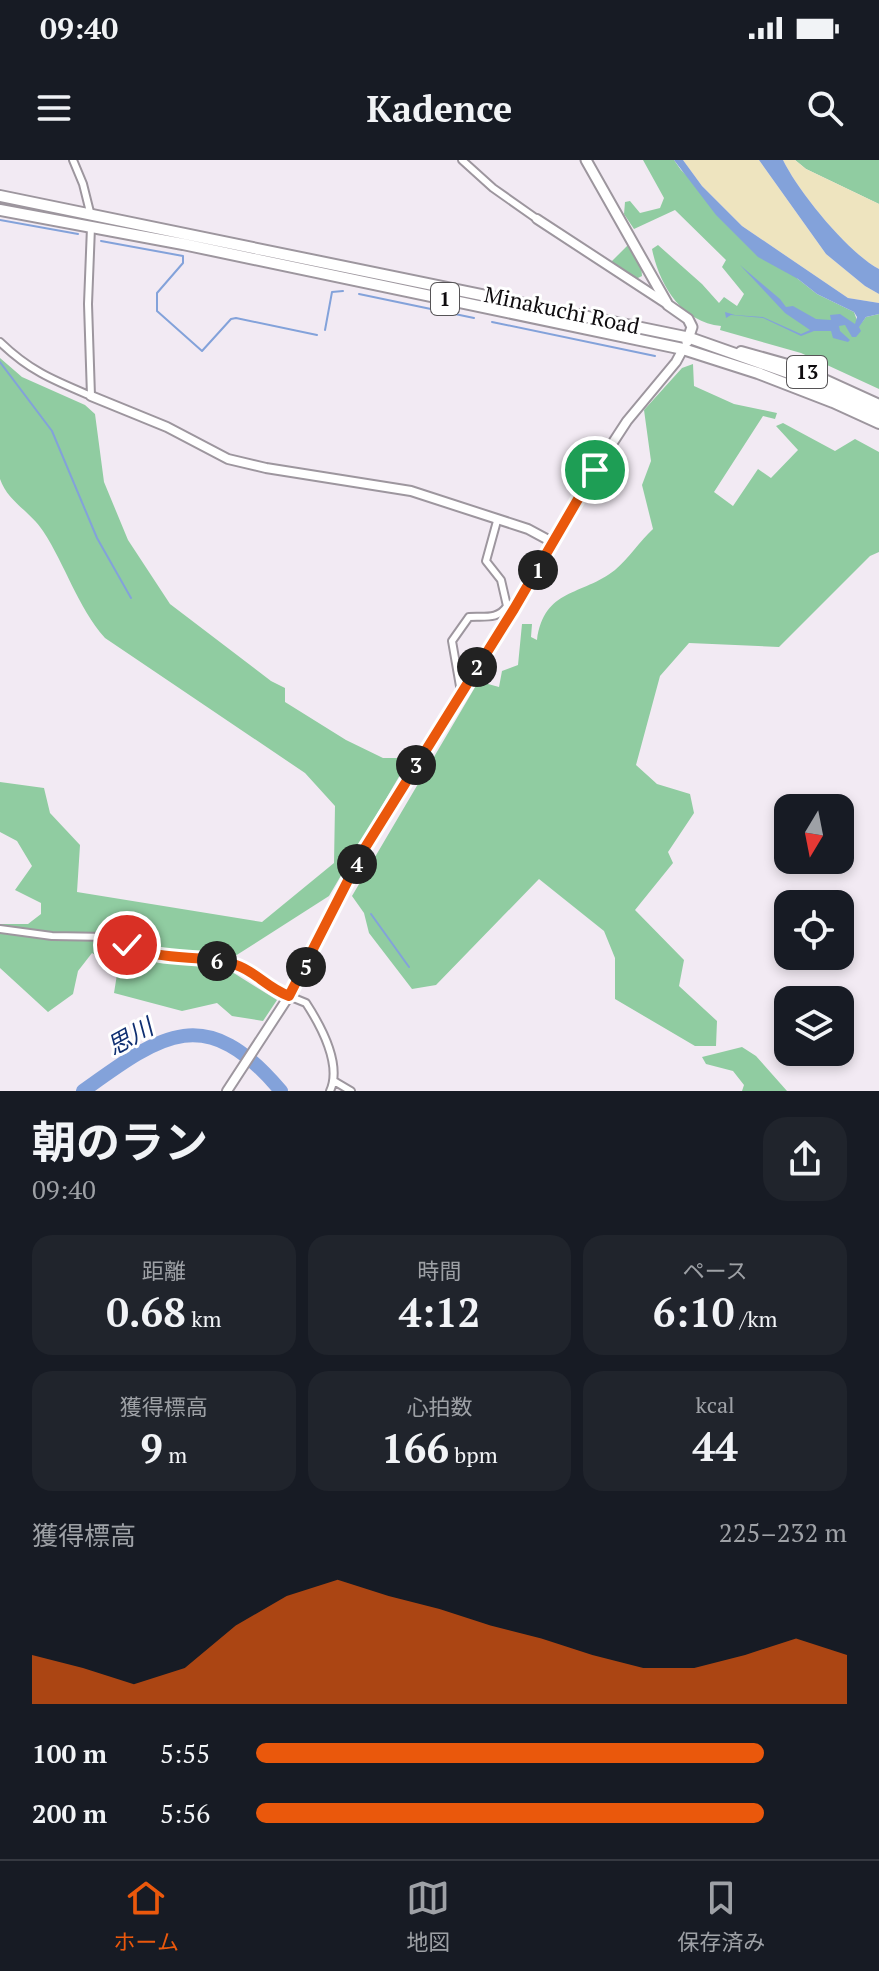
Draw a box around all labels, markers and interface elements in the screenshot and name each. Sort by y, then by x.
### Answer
text: 09:40 [40,8,118,48]
text: Kadence [367,85,512,132]
icon: menu [32,86,76,130]
icon: search [803,86,847,130]
street label: Minakuchi Road [482,279,642,340]
road number: 1 [431,283,459,315]
road number: 13 [787,356,827,388]
pin [561,436,629,504]
icon: arrive [573,448,617,492]
pin: 1 [518,550,558,590]
text: 1 [532,555,544,584]
pin: 2 [457,647,497,687]
text: 2 [471,652,483,681]
pin: 3 [396,745,436,785]
text: 3 [410,750,422,779]
north arrow [774,794,854,874]
map controls [774,794,854,1066]
pin: 4 [337,844,377,884]
text: 4 [351,849,363,878]
button: locate [774,890,854,970]
pin [93,911,161,979]
icon: check [105,923,149,967]
pin: 6 [197,941,237,981]
text: 6 [211,946,223,975]
pin: 5 [286,947,326,987]
text: 5 [300,952,312,981]
button: layers [774,986,854,1066]
water label: 思川 [101,1009,161,1062]
text: 朝のラン [32,1112,208,1171]
button: share [763,1117,847,1201]
text: 09:40 [32,1172,96,1206]
text: 距離 [142,1256,186,1285]
text: 時間 [417,1256,462,1285]
text: ペース [683,1256,748,1285]
text: 0.68 [106,1285,186,1338]
text: 4:12 [399,1285,480,1338]
text: 6:10 [653,1285,734,1338]
text: km [186,1304,221,1333]
text: /km [734,1304,778,1333]
text: kcal [696,1390,735,1419]
text: 獲得標高 [120,1392,208,1421]
text: 心拍数 [406,1392,473,1421]
text: 44 [693,1419,738,1472]
text: 9 [140,1421,163,1474]
text: 166 [381,1421,449,1474]
text: m [163,1440,187,1469]
text: bpm [449,1440,498,1469]
text: 225–232 m [719,1515,847,1549]
text: 獲得標高 [32,1518,136,1552]
text: 100 m [32,1736,107,1770]
text: 5:55 [160,1736,210,1770]
text: 200 m [32,1796,107,1830]
text: 5:56 [160,1796,210,1830]
tab: ホーム [114,1876,179,1956]
tab: 地図 [406,1876,450,1956]
tab: 保存済み [677,1876,765,1956]

